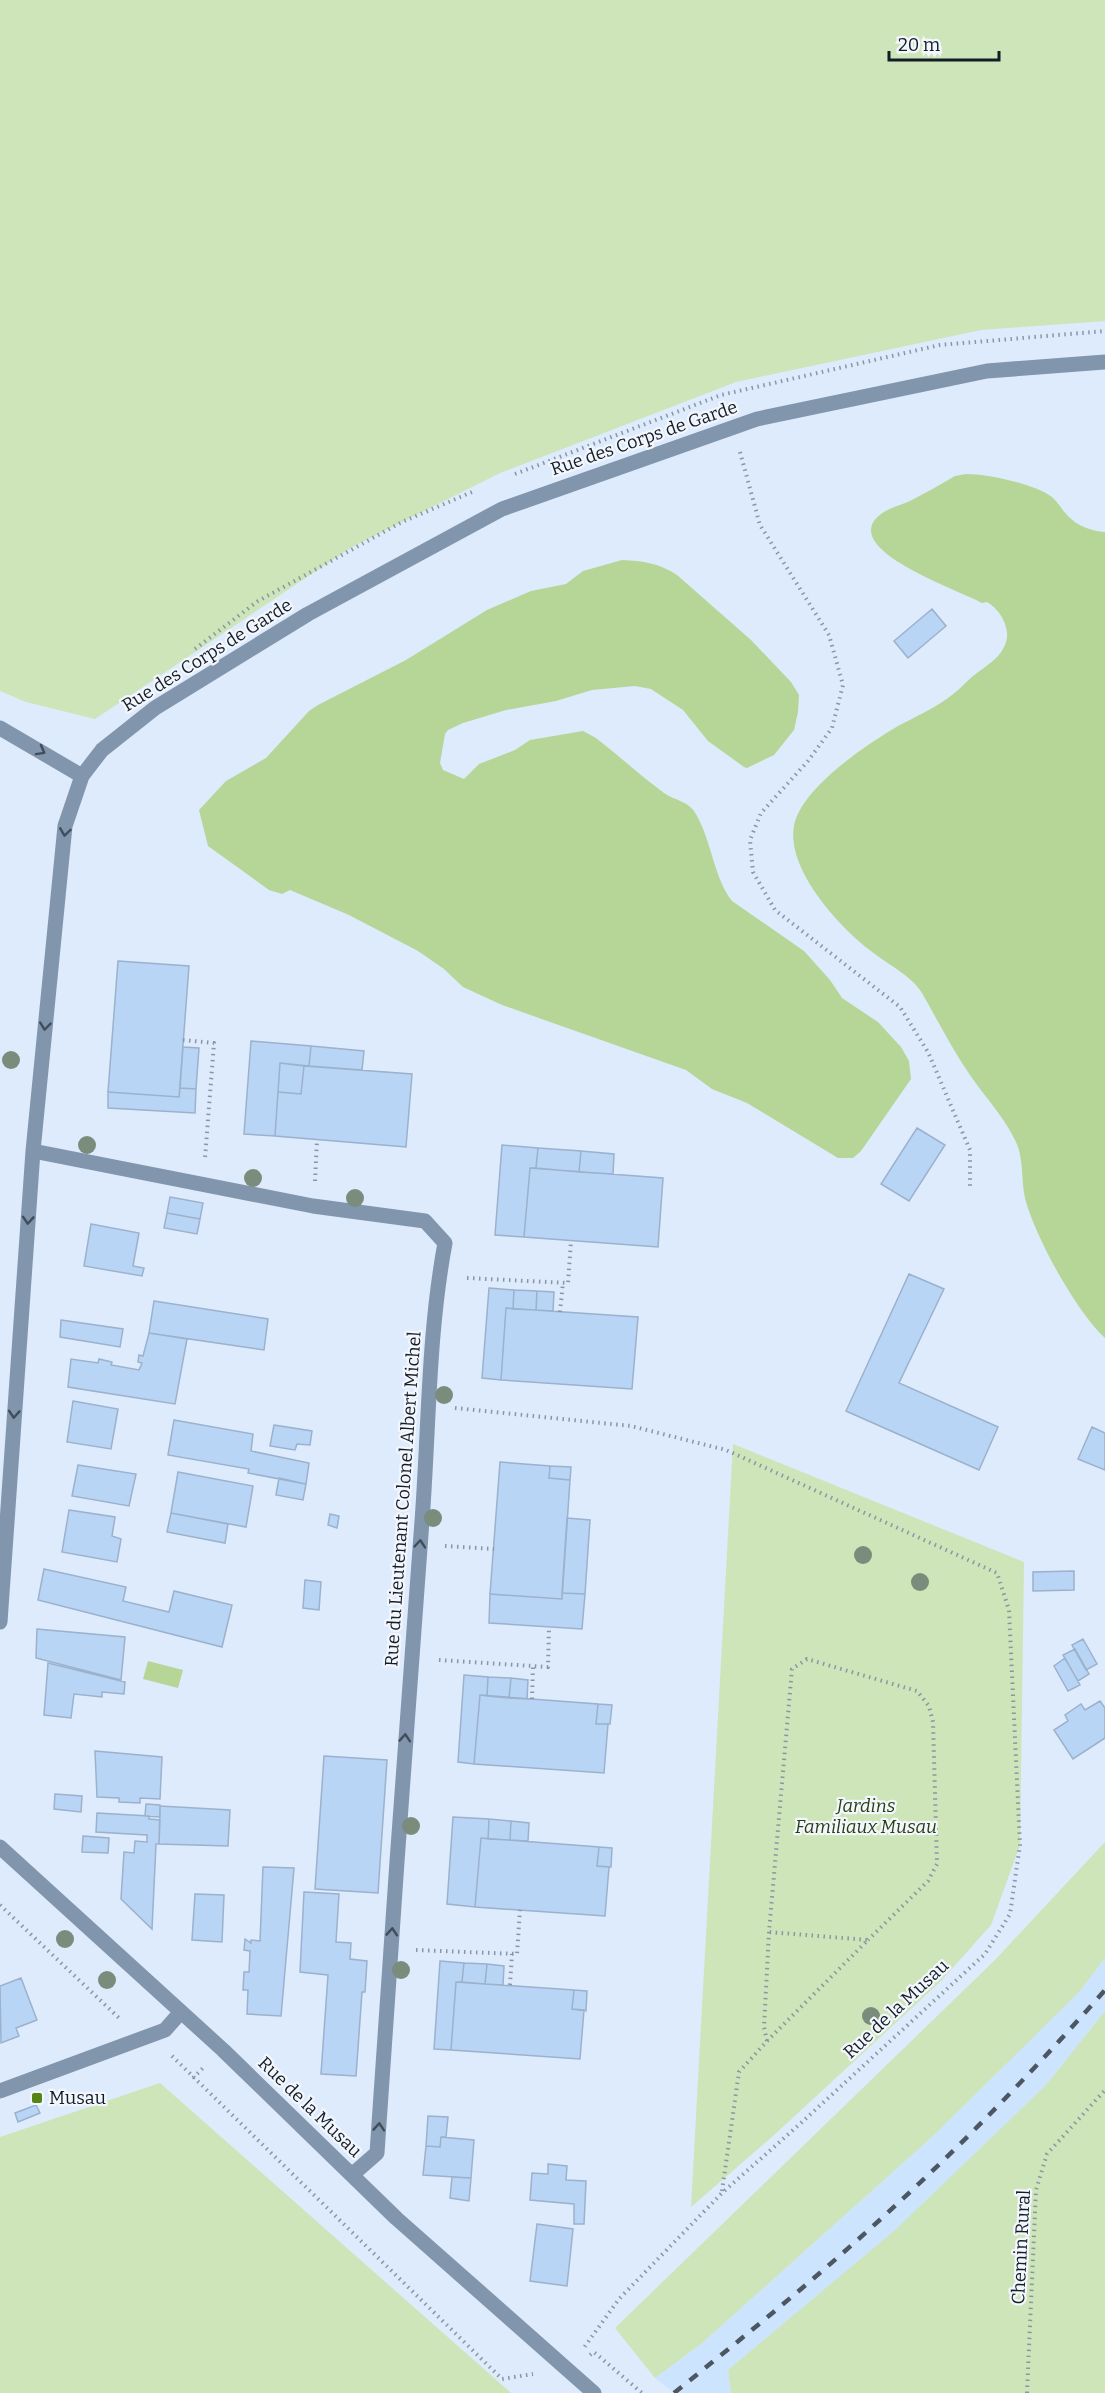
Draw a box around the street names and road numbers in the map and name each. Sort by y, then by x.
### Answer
street label: Rue des Corps de Garde [548,396,740,480]
street label: Rue des Corps de Garde [118,594,296,716]
street label: Rue du Lieutenant Colonel Albert Michel [380,1331,426,1667]
street label: Rue de la Musau [839,1955,953,2063]
street label: Rue de la Musau [254,2052,366,2162]
street label: Chemin Rural [1007,2189,1035,2305]

